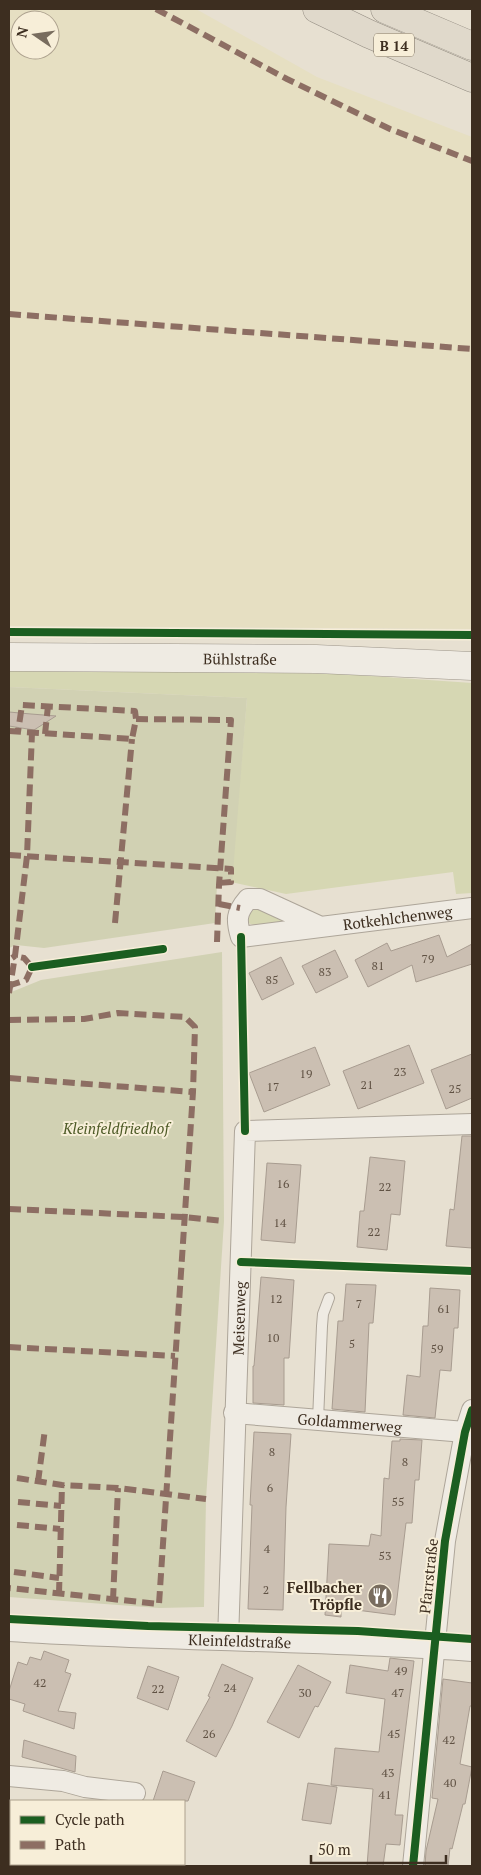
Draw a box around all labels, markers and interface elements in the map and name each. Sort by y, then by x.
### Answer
north arrow [10,10,60,60]
text: N [11,24,32,39]
road number: B 14 [374,34,414,56]
street label: Bühlstraße [203,648,277,669]
street label: Rotkehlchenweg [342,900,454,934]
house number: 79 [422,951,434,966]
house number: 81 [372,958,384,973]
house number: 83 [319,964,331,979]
house number: 85 [266,972,278,987]
house number: 23 [394,1064,406,1079]
house number: 19 [300,1066,312,1081]
house number: 21 [361,1077,373,1092]
house number: 17 [267,1079,279,1094]
house number: 25 [449,1081,461,1096]
park label: Kleinfeldfriedhof [62,1118,171,1138]
house number: 16 [277,1176,290,1191]
house number: 22 [379,1179,391,1194]
house number: 14 [274,1215,287,1230]
house number: 22 [368,1224,380,1239]
street label: Meisenweg [228,1280,250,1356]
house number: 12 [270,1291,282,1306]
house number: 7 [356,1296,362,1311]
house number: 61 [438,1301,450,1316]
house number: 10 [267,1330,279,1345]
house number: 5 [349,1336,355,1351]
house number: 59 [431,1341,443,1356]
street label: Goldammerweg [297,1408,404,1437]
house number: 8 [269,1444,275,1459]
house number: 8 [402,1454,408,1469]
house number: 6 [267,1480,274,1495]
house number: 55 [392,1494,404,1509]
street label: Pfarrstraße [414,1537,442,1615]
house number: 4 [264,1541,271,1556]
house number: 53 [379,1548,391,1563]
place label: Fellbacher Tröpfle [287,1577,363,1614]
house number: 2 [263,1582,269,1597]
restaurant icon: Fellbacher Tröpfle [367,1583,393,1609]
street label: Kleinfeldstraße [188,1629,292,1652]
house number: 49 [395,1663,407,1678]
house number: 42 [34,1675,46,1690]
house number: 24 [224,1680,237,1695]
house number: 22 [152,1681,164,1696]
house number: 30 [299,1685,311,1700]
house number: 47 [392,1685,404,1700]
house number: 26 [203,1726,216,1741]
house number: 45 [388,1726,400,1741]
house number: 42 [443,1732,455,1747]
house number: 43 [382,1765,394,1780]
house number: 40 [444,1775,456,1790]
house number: 41 [379,1787,391,1802]
legend [10,1800,185,1865]
text: Cycle path [55,1809,125,1829]
scale bar [311,1832,446,1864]
text: Path [55,1834,86,1854]
text: 50 m [318,1839,351,1859]

